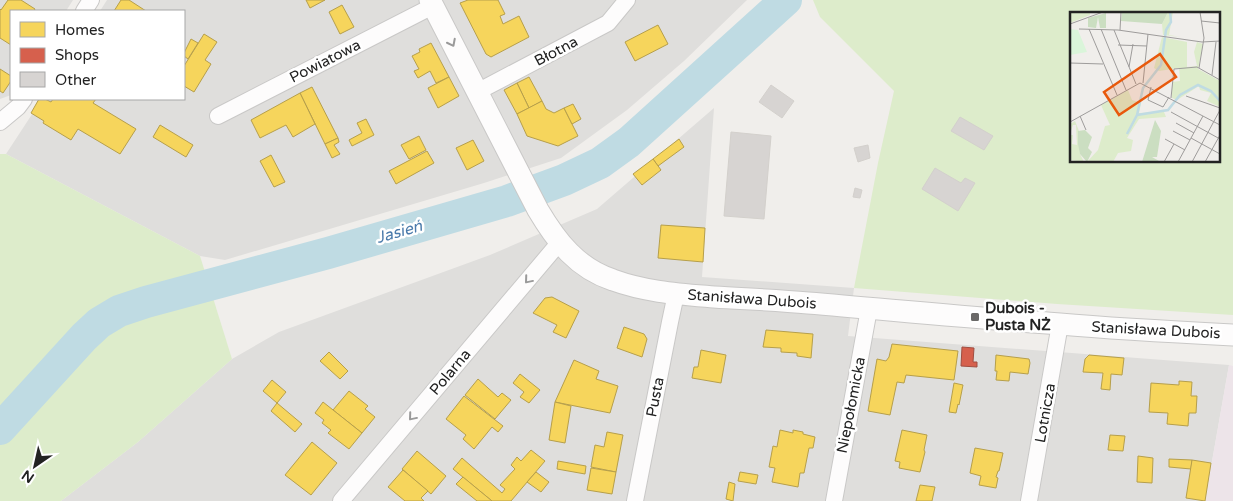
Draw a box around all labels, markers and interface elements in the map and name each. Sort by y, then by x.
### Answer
legend [10,10,185,100]
inset map [1070,12,1220,162]
text: Homes [55,21,105,39]
street label: Błotna [531,32,581,70]
street label: Powiatowa [286,35,364,87]
one-way arrow [446,38,456,47]
text: Shops [55,46,99,64]
text: Other [55,71,97,89]
water label: Jasień [374,216,426,248]
one-way arrow [524,274,533,283]
street label: Stanisława Dubois [687,286,817,312]
place label: Dubois - Pusta NŻ [985,299,1051,334]
marker: Dubois - Pusta NŻ [969,311,981,323]
street label: Stanisława Dubois [1091,318,1221,342]
street label: Polarna [426,345,474,399]
street label: Niepołomicka [833,355,869,455]
street label: Pusta [642,375,668,419]
street label: Lotnicza [1031,382,1059,444]
one-way arrow [408,412,417,421]
north arrow [10,441,60,491]
text: N [19,466,37,487]

